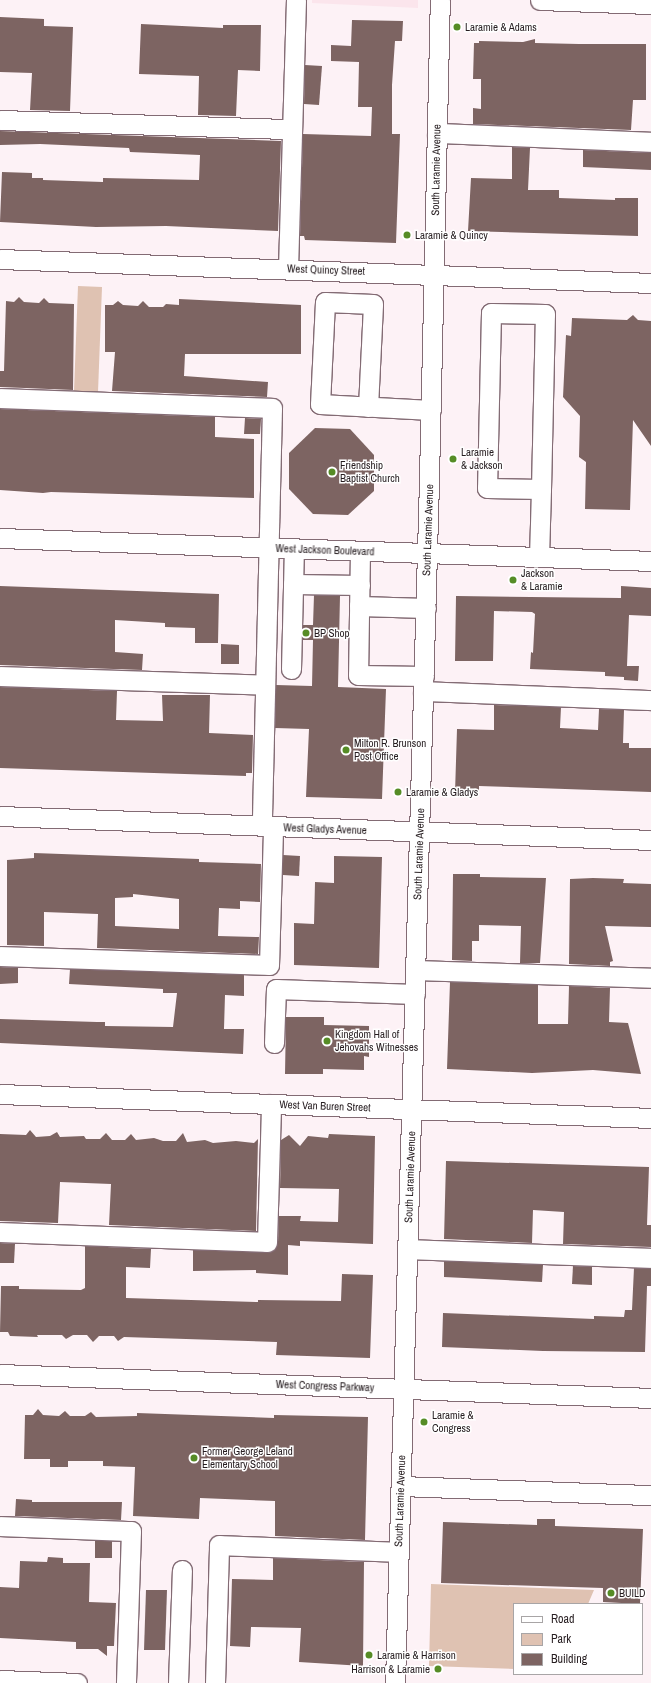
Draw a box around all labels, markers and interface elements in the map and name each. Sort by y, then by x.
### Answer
place label: Laramie & Adams [465,20,537,34]
marker: Laramie & Adams [452,22,462,32]
street label: South Laramie Avenue [429,124,443,216]
place label: Laramie & Quincy [415,228,488,242]
marker: Laramie & Quincy [402,230,412,240]
street label: West Quincy Street [287,262,365,278]
place label: Laramie & Jackson [461,446,503,472]
marker: Laramie & Jackson [448,454,458,464]
place label: Friendship Baptist Church [340,459,400,485]
marker: Friendship Baptist Church [327,467,337,477]
street label: South Laramie Avenue [420,484,436,576]
street label: West Jackson Boulevard [275,542,375,558]
place label: Jackson & Laramie [521,567,563,593]
marker: Jackson & Laramie [508,575,518,585]
place label: BP Shop [314,626,350,640]
marker: BP Shop [301,628,311,638]
place label: Milton R. Brunson Post Office [354,737,426,763]
marker: Milton R. Brunson Post Office [341,745,351,755]
place label: Laramie & Gladys [406,785,478,799]
marker: Laramie & Gladys [393,787,403,797]
street label: South Laramie Avenue [411,808,427,900]
street label: West Gladys Avenue [283,821,367,837]
place label: Kingdom Hall of Jehovahs Witnesses [335,1028,418,1054]
marker: Kingdom Hall of Jehovahs Witnesses [322,1036,332,1046]
street label: West Van Buren Street [279,1098,371,1114]
street label: South Laramie Avenue [402,1131,418,1223]
street label: West Congress Parkway [276,1378,374,1394]
place label: Laramie & Congress [432,1409,474,1435]
marker: Laramie & Congress [419,1417,429,1427]
place label: Former George Leland Elementary School [202,1445,293,1471]
marker: Former George Leland Elementary School [189,1453,199,1463]
street label: South Laramie Avenue [392,1455,408,1547]
place label: BUILD [619,1586,646,1600]
marker: BUILD [606,1588,616,1598]
legend [513,1603,643,1675]
text: Road [551,1611,575,1627]
text: Park [551,1631,571,1647]
place label: Laramie & Harrison [377,1648,456,1662]
marker: Laramie & Harrison [364,1650,374,1660]
text: Building [551,1651,587,1667]
place label: Harrison & Laramie [351,1662,430,1676]
marker: Harrison & Laramie [433,1664,443,1674]

